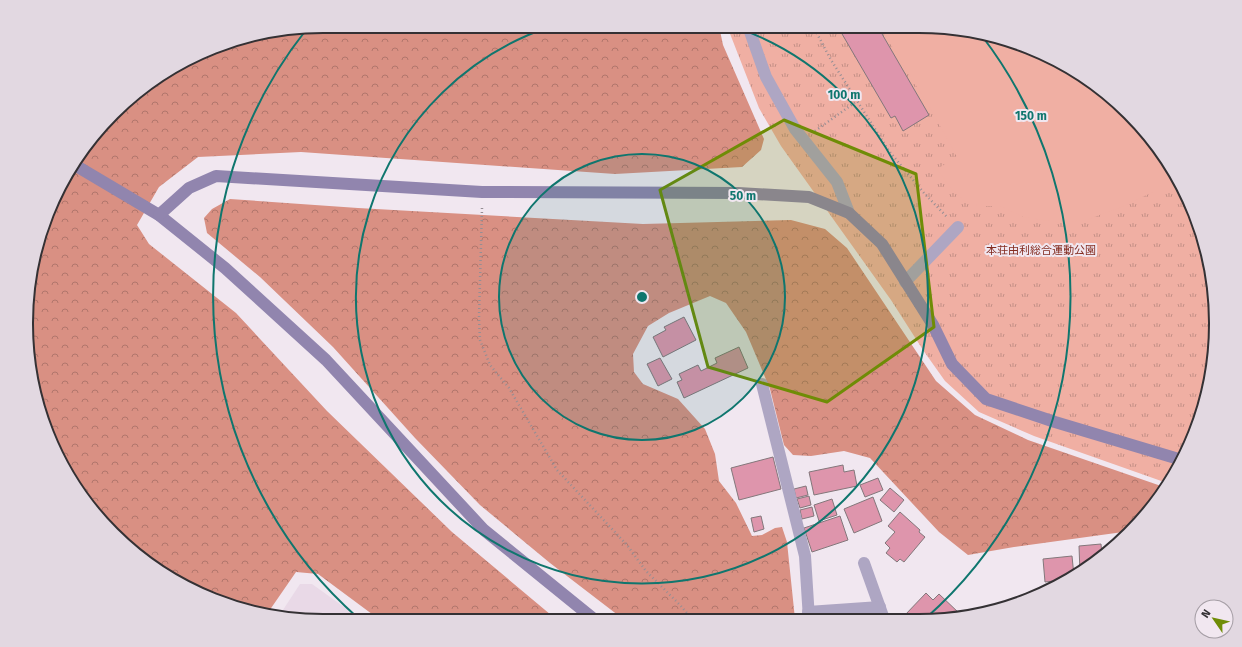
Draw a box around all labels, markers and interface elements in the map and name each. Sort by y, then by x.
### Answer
text: 100 m [828,88,860,102]
text: 150 m [1015,109,1047,123]
text: 50 m [730,189,756,203]
park label: 本荘由利総合運動公園 [986,244,1096,257]
centre of rings [635,290,649,304]
north arrow [1194,599,1234,639]
text: N [1199,607,1214,620]

